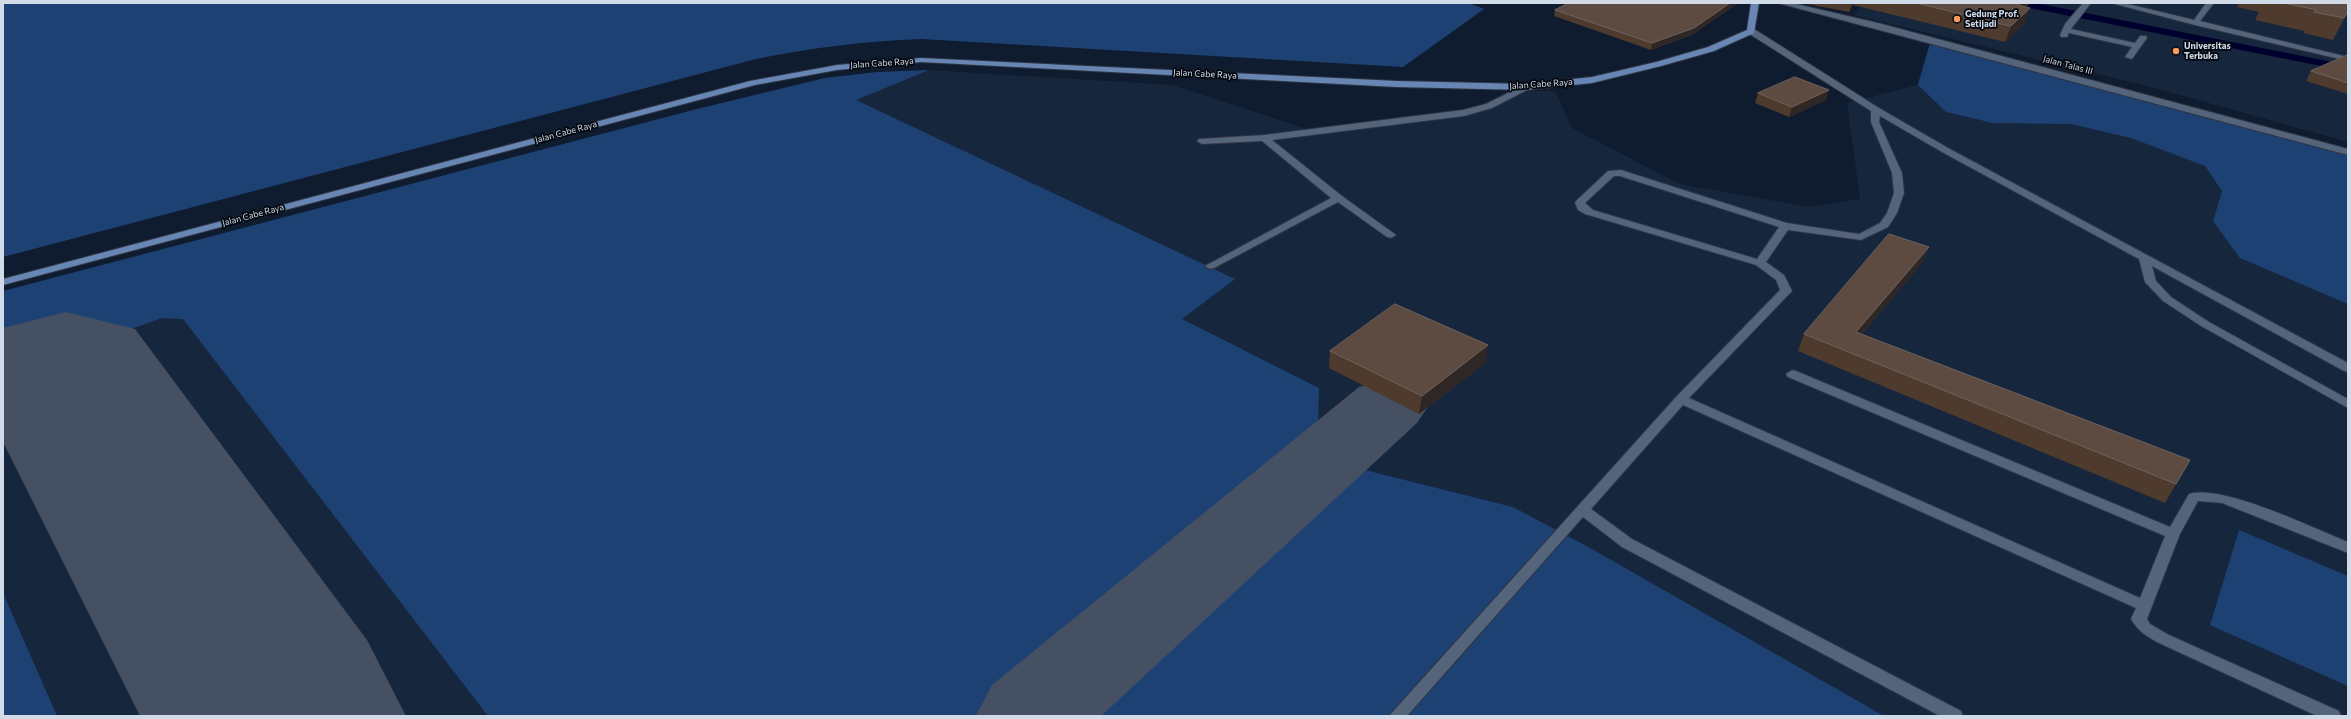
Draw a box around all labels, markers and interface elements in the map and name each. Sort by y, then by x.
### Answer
place label: Gedung Prof. Setijadi [1965,9,2019,30]
marker: Gedung Prof. Setijadi [1952,14,1962,24]
place label: Universitas Terbuka [2184,41,2231,62]
marker: Universitas Terbuka [2171,46,2181,56]
street label: Jalan Talas III [2042,53,2094,77]
street label: Jalan Cabe Raya [850,55,914,71]
street label: Jalan Cabe Raya [1173,67,1237,81]
street label: Jalan Cabe Raya [1509,76,1573,92]
street label: Jalan Cabe Raya [534,119,598,145]
street label: Jalan Cabe Raya [221,202,285,228]

